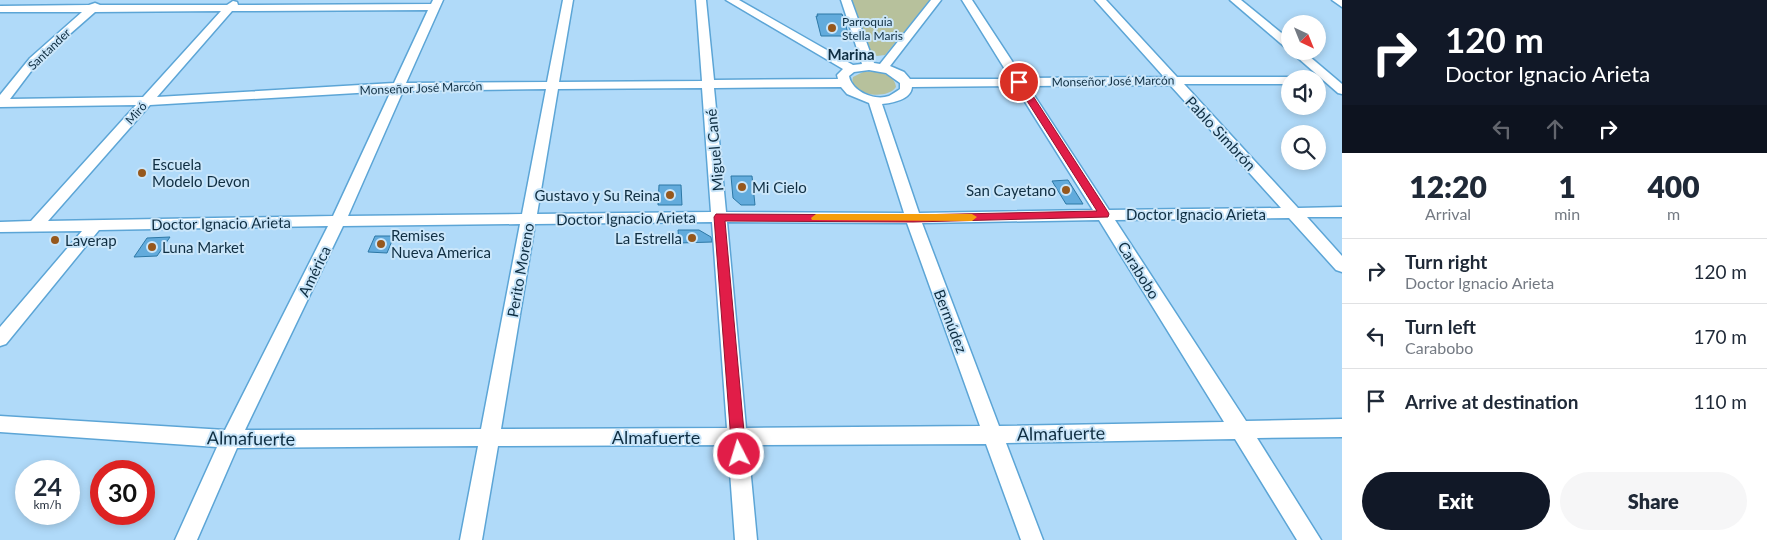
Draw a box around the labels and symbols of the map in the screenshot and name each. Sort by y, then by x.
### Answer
place label: Parroquia Stella Maris [842,14,903,43]
north arrow [1281,15,1326,60]
marker: Parroquia Stella Maris [826,22,838,34]
street label: Santander [25,25,74,73]
district label: Marina [827,45,875,63]
pin [998,61,1040,103]
street label: Monseñor José Marcón [1051,72,1175,90]
street label: Monseñor José Marcón [359,78,483,98]
street label: Pablo Simbrón [1182,92,1260,174]
street label: Miró [122,99,150,127]
street label: Miguel Cané [701,108,727,192]
place label: Escuela Modelo Devon [152,155,250,190]
marker: Escuela Modelo Devon [136,167,148,179]
place label: Mi Cielo [752,178,807,196]
marker: Mi Cielo [736,181,748,193]
place label: San Cayetano [966,181,1056,199]
marker: San Cayetano [1060,184,1072,196]
place label: Gustavo y Su Reina [534,186,660,204]
marker: Gustavo y Su Reina [664,189,676,201]
street label: Doctor Ignacio Arieta [1126,205,1266,223]
street label: Doctor Ignacio Arieta [556,208,696,228]
street label: Doctor Ignacio Arieta [151,213,291,233]
street label: Perito Moreno [503,221,537,319]
place label: Remises Nueva America [391,226,491,261]
place label: La Estrella [615,229,682,247]
place label: Laverap [65,231,117,249]
marker: La Estrella [686,232,698,244]
marker: Laverap [49,234,61,246]
place label: Luna Market [162,238,245,256]
marker: Remises Nueva America [375,238,387,250]
street label: Carabobo [1114,238,1164,302]
marker: Luna Market [146,241,158,253]
street label: América [294,243,334,299]
street label: Bermúdez [931,287,971,356]
street label: Almafuerte [1017,421,1105,445]
street label: Almafuerte [207,426,295,450]
street label: Almafuerte [612,426,700,448]
position arrow [712,427,764,479]
speed limit sign: 30 [90,460,155,525]

